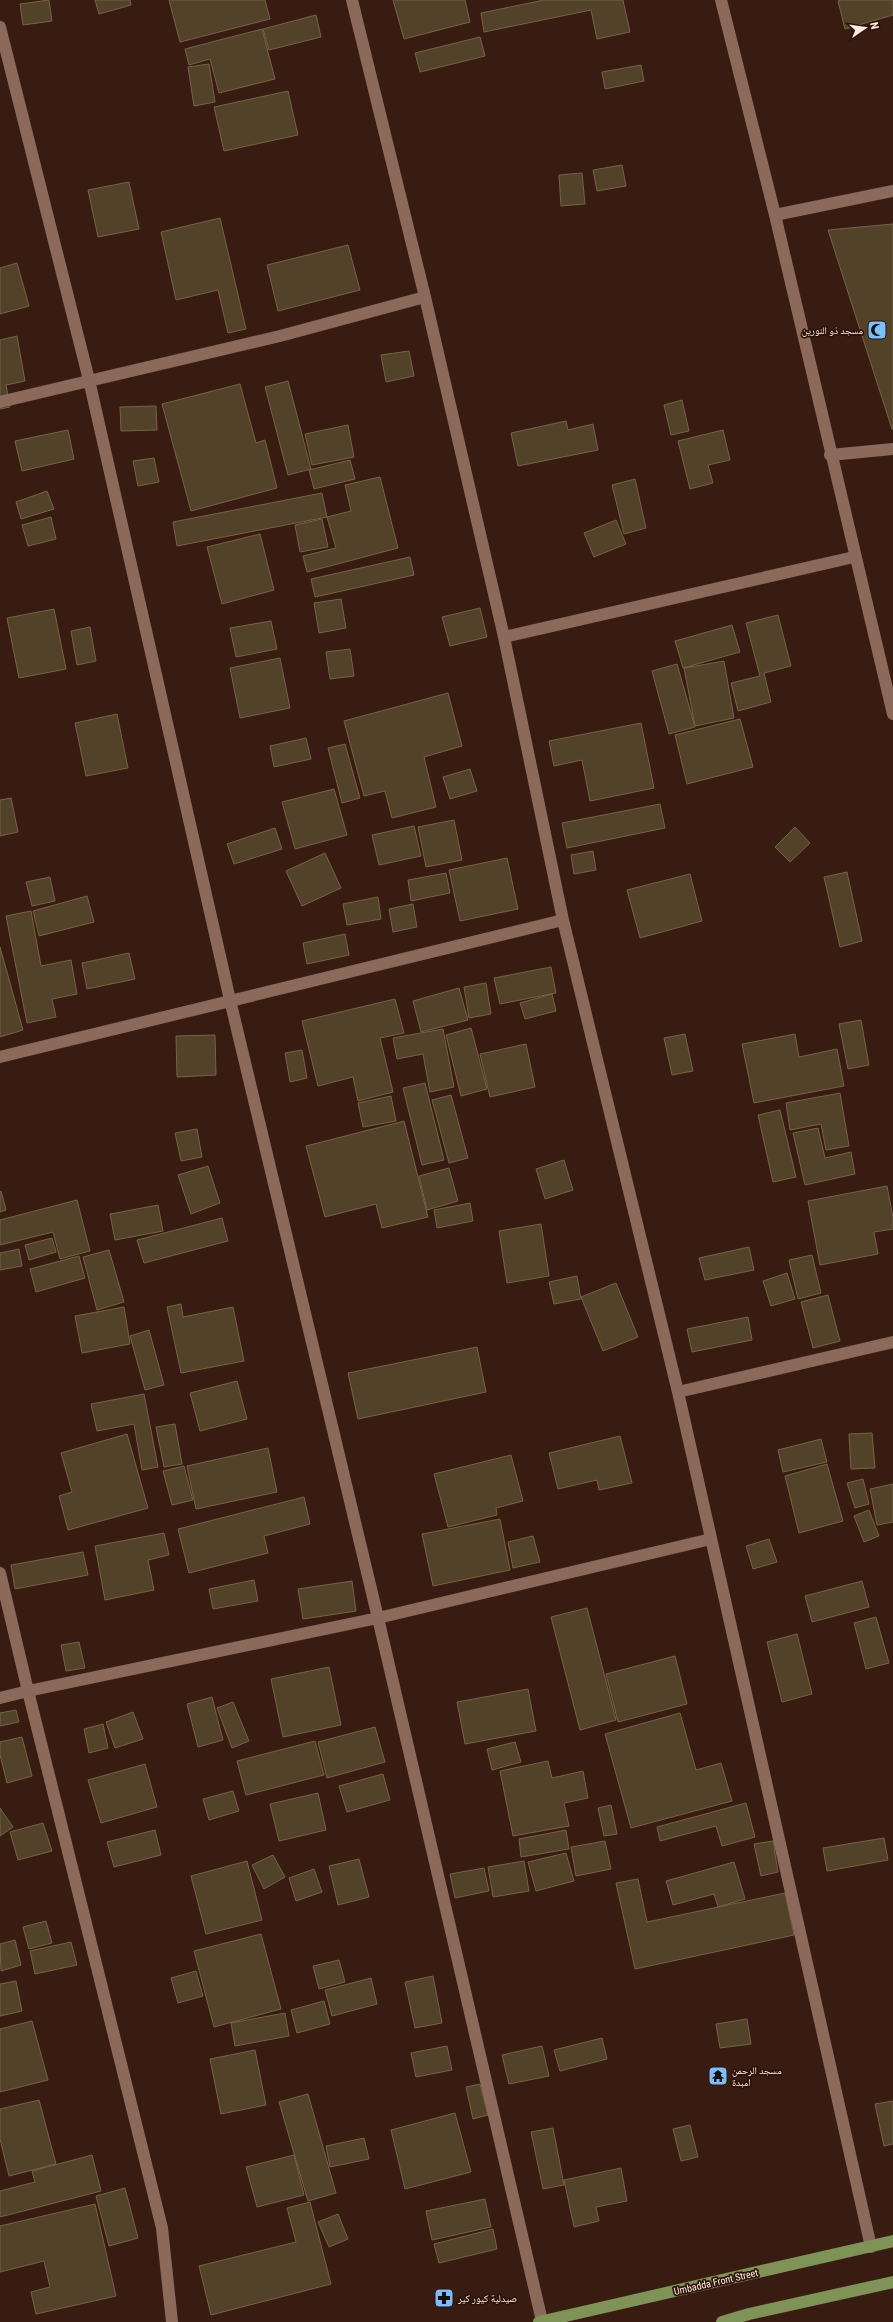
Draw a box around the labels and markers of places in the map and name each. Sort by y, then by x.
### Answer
mosque icon: مسجد ذو النورين [866,319,888,341]
place label: مسجد ذو النورين [802,325,863,337]
temple icon: مسجد الرحمن امبدة [707,2065,729,2087]
place label: مسجد الرحمن امبدة [732,2065,782,2088]
pharmacy icon: صيدلية كيور كير [433,2287,455,2309]
place label: صيدلية كيور كير [457,2293,517,2304]

